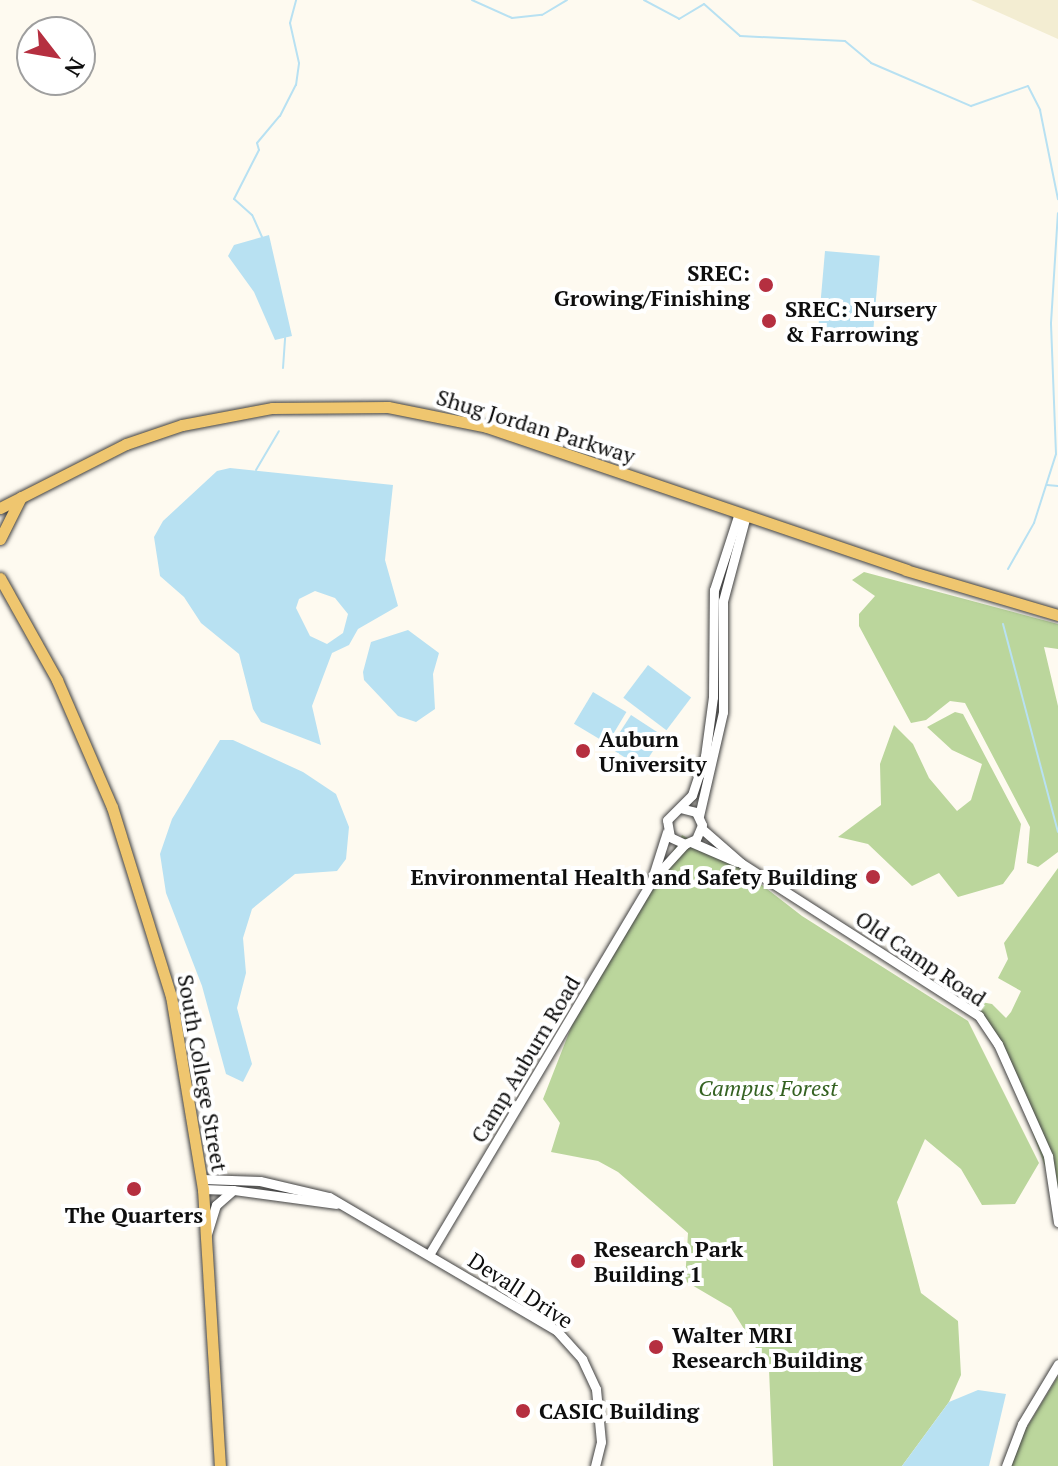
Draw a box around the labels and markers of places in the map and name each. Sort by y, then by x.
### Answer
place label: SREC: Growing/Finishing [554,259,750,310]
marker: SREC: Growing/Finishing [757,276,775,294]
place label: SREC: Nursery & Farrowing [785,295,937,346]
marker: SREC: Nursery & Farrowing [760,312,778,330]
place label: Auburn University [599,725,707,776]
marker: Auburn University [574,742,592,760]
place label: Environmental Health and Safety Building [410,864,857,890]
marker: Environmental Health and Safety Building [864,868,882,886]
marker: The Quarters [125,1180,143,1198]
place label: The Quarters [65,1202,203,1228]
place label: Research Park Building 1 [594,1235,743,1286]
marker: Research Park Building 1 [569,1252,587,1270]
place label: Walter MRI Research Building [672,1321,862,1372]
marker: Walter MRI Research Building [647,1338,665,1356]
place label: CASIC Building [539,1398,699,1424]
marker: CASIC Building [514,1402,532,1420]

